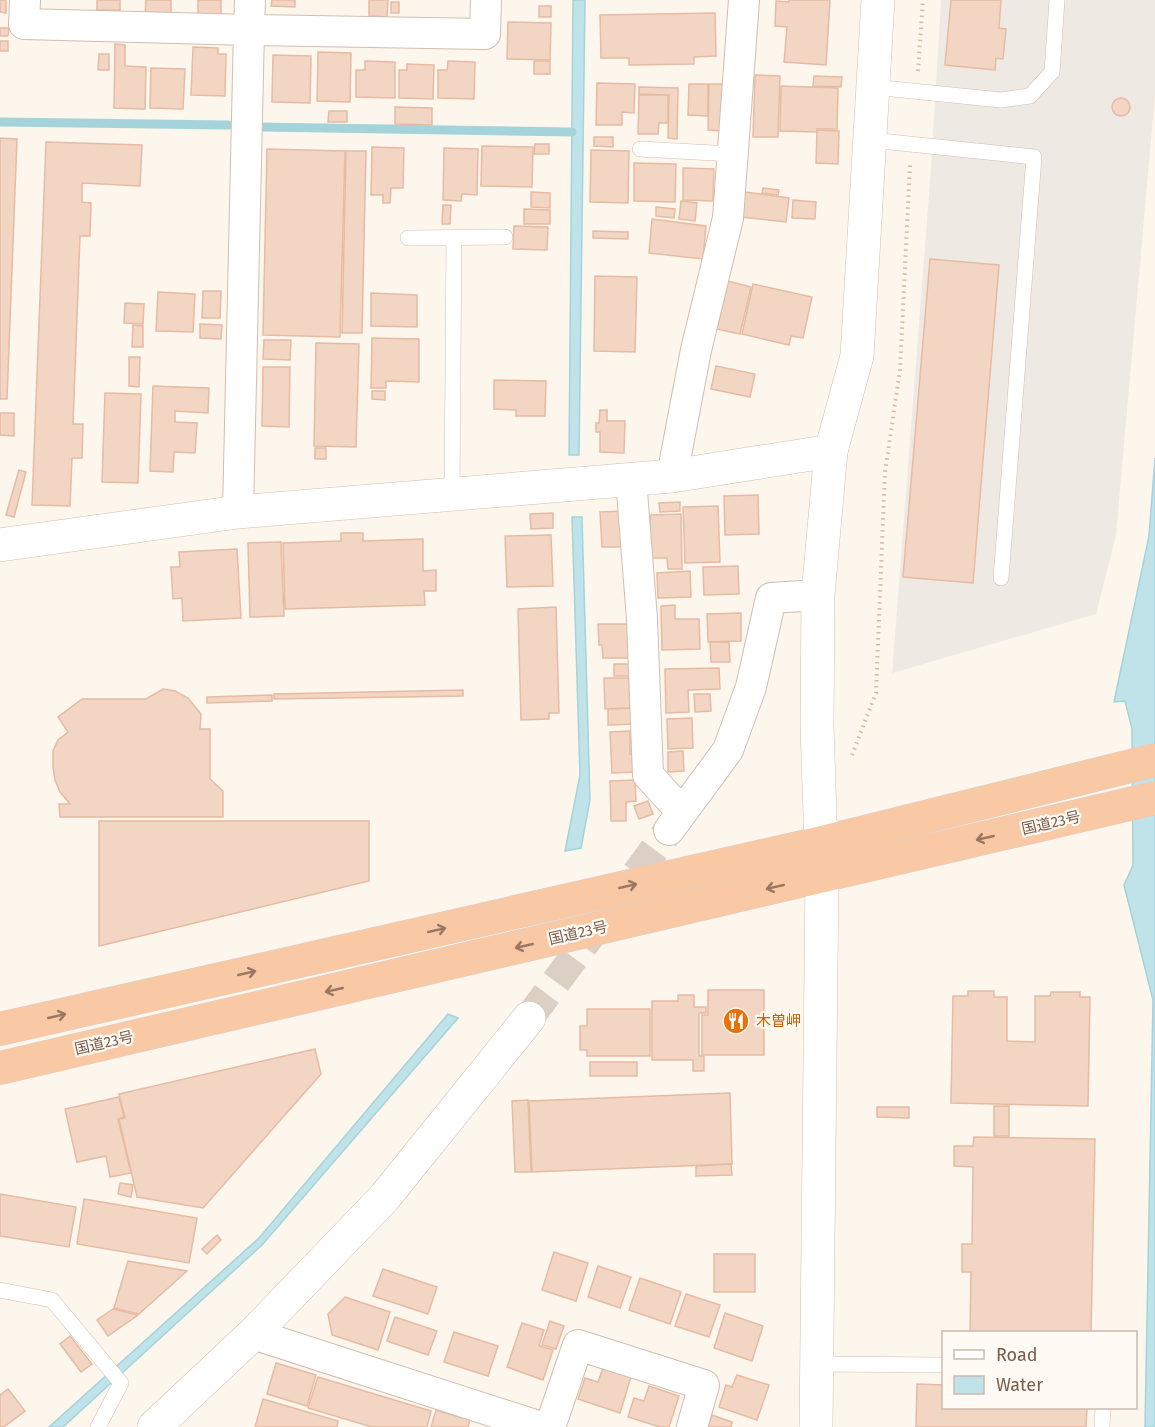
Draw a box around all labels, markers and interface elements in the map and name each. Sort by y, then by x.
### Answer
street label: 国道23号 [1020,807,1082,839]
one-way arrow [976,833,995,845]
one-way arrow [618,880,637,892]
one-way arrow [766,882,785,893]
street label: 国道23号 [547,917,609,949]
one-way arrow [428,923,447,935]
one-way arrow [514,940,533,952]
one-way arrow [237,966,256,978]
one-way arrow [325,984,344,996]
restaurant icon: 木曽岬 [721,1006,751,1036]
one-way arrow [47,1010,66,1021]
place label: 木曽岬 [756,1012,801,1030]
street label: 国道23号 [73,1027,135,1059]
legend [942,1331,1137,1409]
text: Road [996,1344,1038,1366]
text: Water [996,1374,1043,1396]

